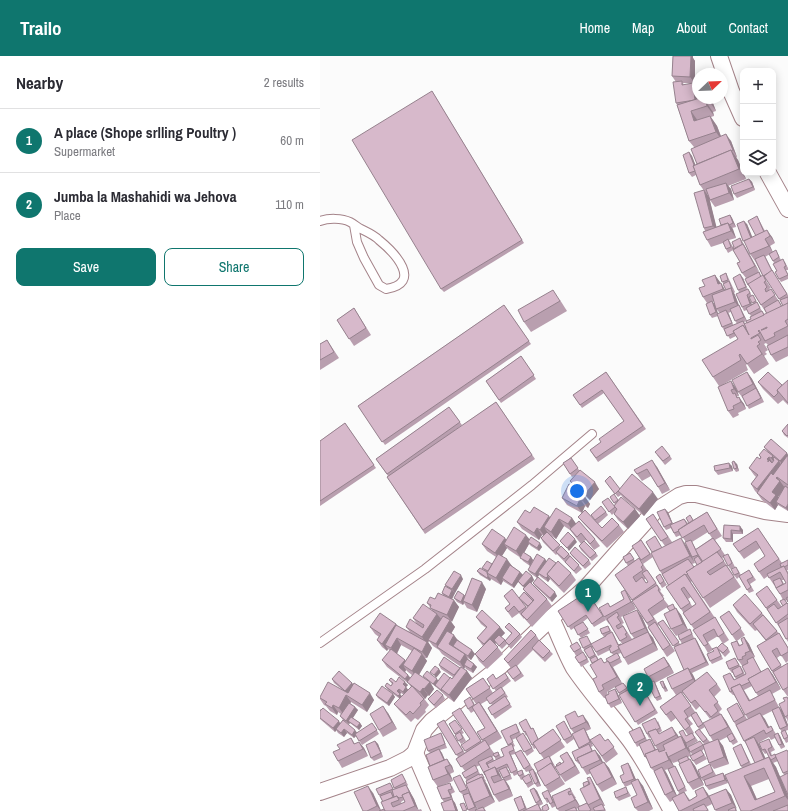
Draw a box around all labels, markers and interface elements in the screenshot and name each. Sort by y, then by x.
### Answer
text: Trailo [20,15,62,41]
text: Home [579,19,610,37]
text: Map [632,19,654,37]
text: About [676,19,706,37]
text: Contact [728,19,768,37]
north arrow [692,68,728,104]
map controls [740,68,776,176]
button: + [740,68,776,104]
text: Nearby [16,71,63,94]
text: 2 results [264,74,304,91]
button: − [740,104,776,140]
text: A place (Shope srlling Poultry ) [54,122,236,143]
text: 1 [26,132,32,149]
text: 60 m [280,132,304,149]
button: layers [740,140,776,176]
text: Supermarket [54,143,115,160]
text: Jumba la Mashahidi wa Jehova [54,186,237,207]
text: 2 [26,196,32,213]
text: 110 m [275,196,304,213]
text: Place [54,207,81,224]
button: Save [16,248,156,286]
button: Share [164,248,304,286]
your location [567,481,587,501]
pin: 1 [575,579,601,612]
pin: 2 [627,673,653,706]

